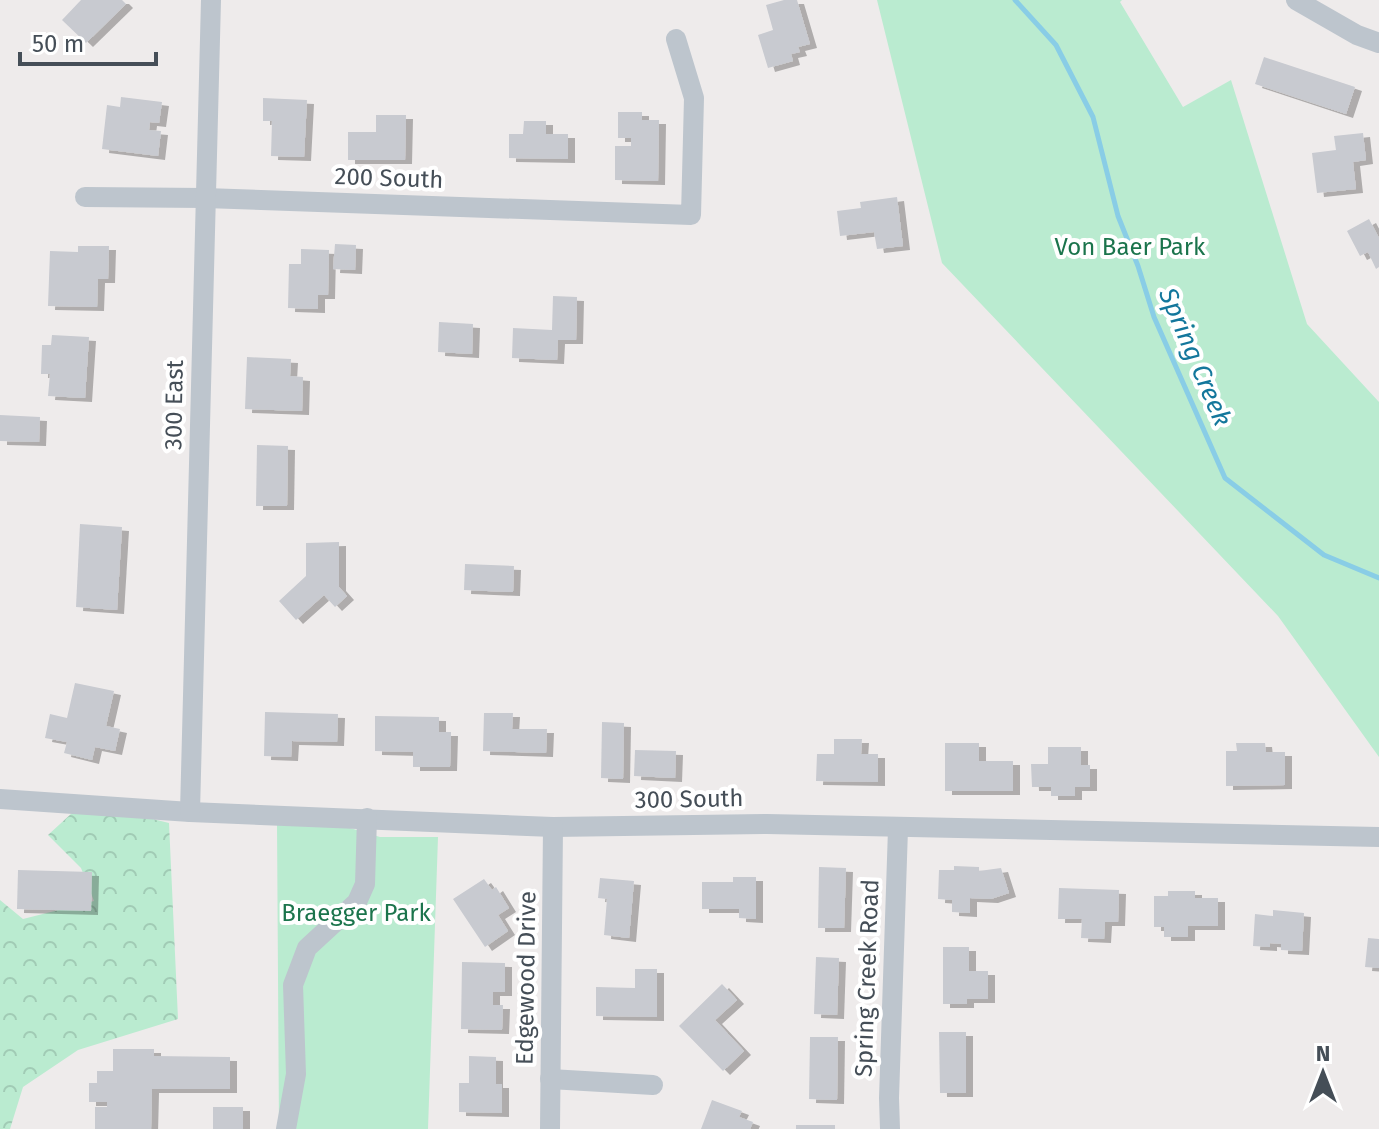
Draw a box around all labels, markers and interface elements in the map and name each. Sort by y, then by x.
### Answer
scale bar [20,16,156,66]
text: 50 m [32,30,84,58]
street label: 200 South [334,162,444,194]
park label: Von Baer Park [1055,233,1206,261]
water label: Spring Creek [1152,282,1238,431]
street label: 300 East [159,359,189,450]
street label: 300 South [634,784,744,814]
street label: Spring Creek Road [850,879,884,1077]
street label: Edgewood Drive [510,891,542,1065]
park label: Braegger Park [281,899,432,927]
north arrow [1283,1033,1363,1113]
text: N [1316,1040,1330,1067]

